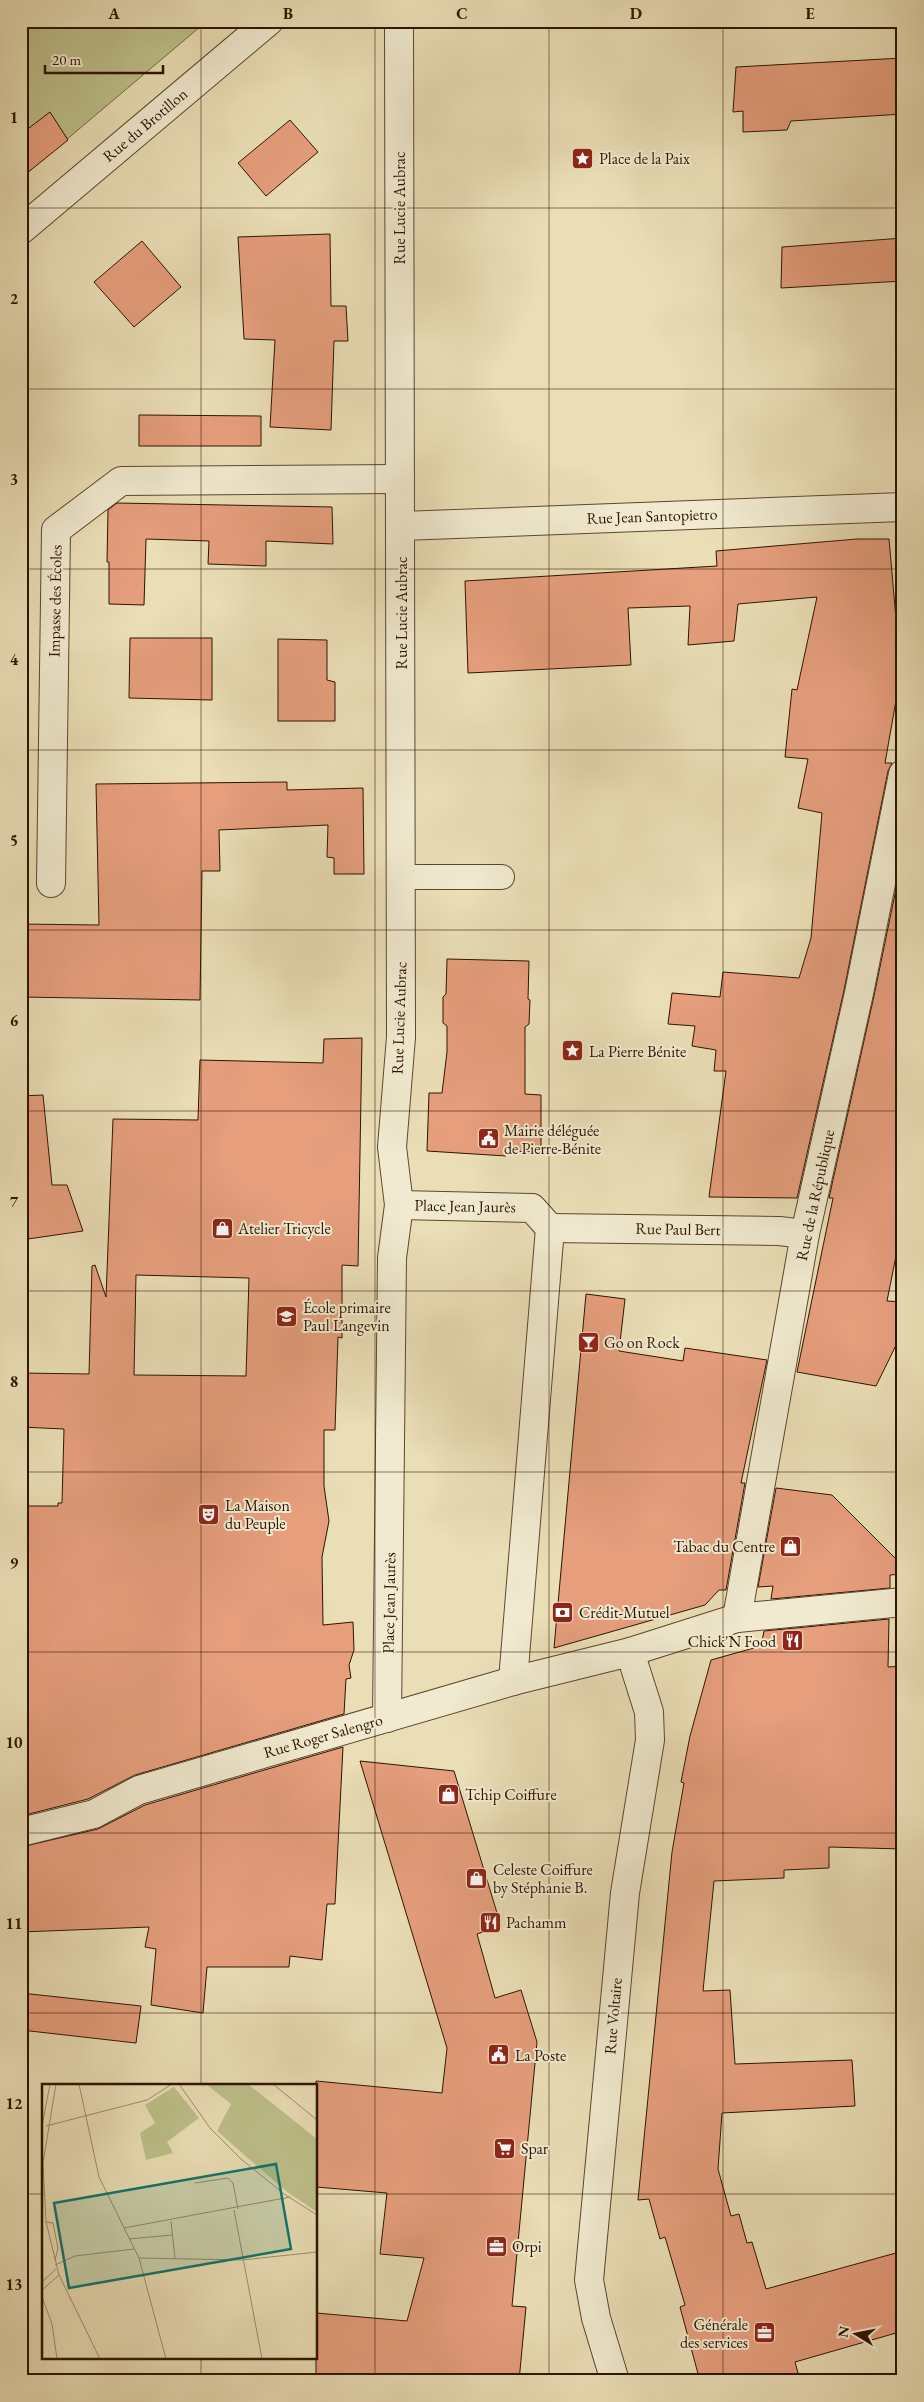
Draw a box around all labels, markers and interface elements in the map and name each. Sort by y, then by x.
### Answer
text: A [107,3,120,24]
text: B [283,3,293,24]
text: C [456,3,468,24]
text: D [630,3,642,24]
text: E [805,3,815,24]
scale bar [45,42,162,74]
text: 20 m [52,50,81,69]
street label: Rue du Brotillon [98,83,192,167]
text: 1 [10,107,18,128]
place icon: Place de la Paix [571,146,595,170]
place label: Place de la Paix [599,148,690,169]
street label: Rue Lucie Aubrac [389,152,410,264]
text: 2 [10,288,19,309]
text: 3 [10,469,18,490]
street label: Rue Jean Santopietro [586,503,718,529]
street label: Impasse des Écoles [44,545,66,657]
street label: Rue Lucie Aubrac [391,557,412,669]
text: 4 [10,649,19,670]
text: 5 [10,830,18,851]
street label: Rue Lucie Aubrac [387,961,411,1075]
text: 6 [10,1010,19,1031]
place icon: La Pierre Bénite [561,1039,585,1063]
place label: La Pierre Bénite [589,1041,686,1062]
place label: Mairie déléguée de Pierre-Bénite [504,1120,601,1159]
public building icon: Mairie déléguée de Pierre-Bénite [476,1127,500,1151]
street label: Rue de la République [791,1128,839,1262]
text: 7 [10,1191,19,1212]
street label: Place Jean Jaurès [414,1195,516,1217]
shop icon: Atelier Tricycle [210,1216,234,1240]
place label: Atelier Tricycle [237,1218,331,1239]
street label: Rue Paul Bert [635,1218,721,1240]
place label: École primaire Paul Langevin [303,1297,391,1336]
school or university icon: École primaire Paul Langevin [275,1304,299,1328]
bar icon: Go on Rock [576,1330,600,1354]
place label: Go on Rock [604,1332,680,1353]
text: 8 [10,1371,18,1392]
place label: La Maison du Peuple [225,1495,290,1534]
theatre icon: La Maison du Peuple [197,1502,221,1526]
shop icon: Tabac du Centre [779,1534,803,1558]
place label: Tabac du Centre [673,1536,775,1557]
text: 9 [10,1552,19,1573]
street label: Place Jean Jaurès [378,1552,400,1654]
bank icon: Crédit-Mutuel [551,1600,575,1624]
place label: Crédit-Mutuel [579,1602,670,1623]
restaurant icon: Chick'N Food [780,1629,804,1653]
place label: Chick'N Food [688,1631,777,1652]
street label: Rue Roger Salengro [261,1709,385,1763]
text: 10 [6,1732,23,1753]
shop icon: Tchip Coiffure [437,1782,461,1806]
place label: Tchip Coiffure [465,1784,557,1805]
place label: Celeste Coiffure by Stéphanie B. [493,1859,593,1898]
shop icon: Celeste Coiffure by Stéphanie B. [465,1866,489,1890]
restaurant icon: Pachamm [478,1910,502,1934]
place label: Pachamm [506,1912,567,1933]
text: 11 [6,1913,22,1934]
street label: Rue Voltaire [599,1977,627,2055]
public building icon: La Poste [487,2043,511,2067]
place label: La Poste [515,2045,566,2066]
inset map [42,2084,318,2360]
text: 12 [6,2093,23,2114]
supermarket icon: Spar [493,2136,517,2160]
place label: Spar [521,2138,549,2159]
office icon: Orpi [484,2234,508,2258]
place label: Orpi [512,2236,542,2257]
text: 13 [6,2274,22,2295]
north arrow [832,2310,882,2360]
place label: Générale des services [680,2314,748,2353]
office icon: Générale des services [752,2321,776,2345]
text: N [833,2324,853,2339]

